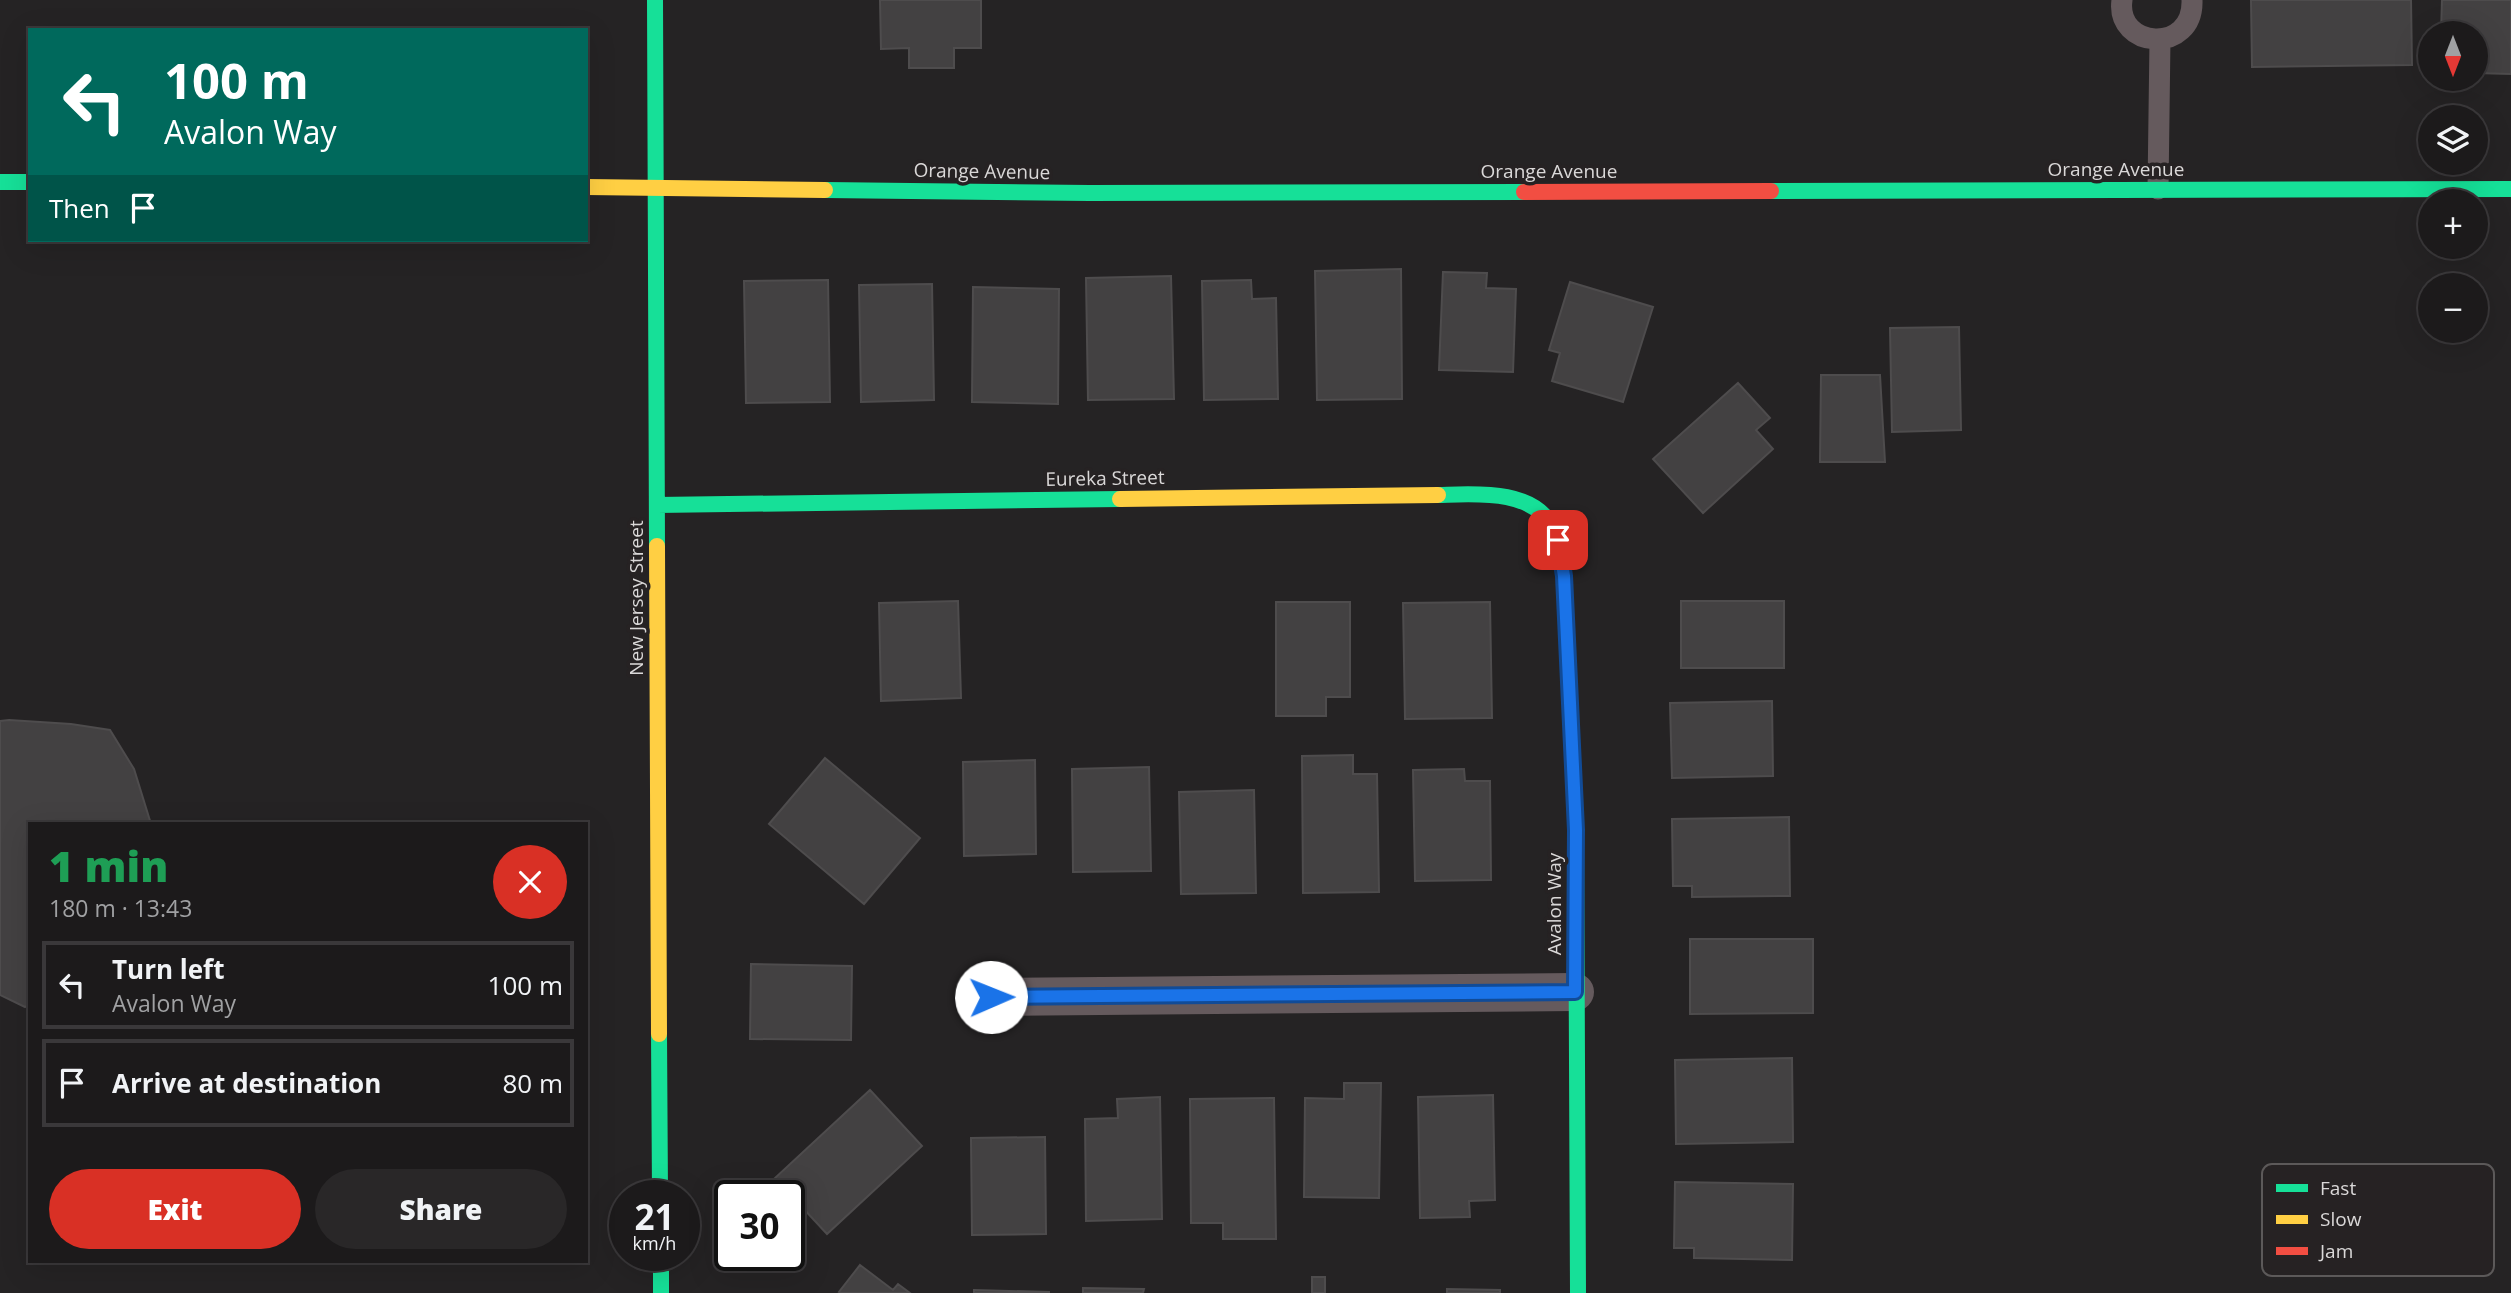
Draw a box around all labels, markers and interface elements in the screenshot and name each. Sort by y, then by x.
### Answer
north arrow [2418,21,2488,91]
map controls [2418,21,2488,343]
text: 100 m [164,47,309,113]
icon: left [49,56,140,147]
button: layers [2418,105,2488,175]
text: Avalon Way [164,110,337,153]
street label: Orange Avenue [2048,156,2184,182]
street label: Orange Avenue [913,157,1051,185]
street label: Orange Avenue [1481,158,1617,184]
icon: arrive [124,189,162,227]
button: + [2418,189,2488,259]
text: Then [49,190,110,226]
button: − [2418,273,2488,343]
street label: Eureka Street [1045,464,1165,492]
pin [1528,510,1588,570]
street label: New Jersey Street [623,520,649,676]
icon: arrive [1539,521,1577,559]
text: 1 min [49,837,168,894]
button: close [493,845,567,919]
street label: Avalon Way [1541,852,1567,955]
text: 180 m · 13:43 [49,892,192,924]
text: Turn left [112,951,224,987]
position arrow [954,960,1028,1034]
icon: left [53,966,91,1004]
text: 100 m [488,967,563,1003]
text: Avalon Way [112,987,236,1019]
icon: arrive [53,1064,91,1102]
text: Arrive at destination [112,1065,381,1101]
text: 80 m [502,1065,563,1101]
legend [2262,1164,2494,1276]
button: Exit [49,1169,301,1249]
button: Share [315,1169,567,1249]
text: Fast [2320,1175,2356,1201]
speed limit sign: 30 [714,1180,805,1271]
text: 21 [634,1193,675,1240]
text: Slow [2320,1206,2362,1232]
text: km/h [633,1231,676,1255]
text: Jam [2318,1238,2353,1264]

